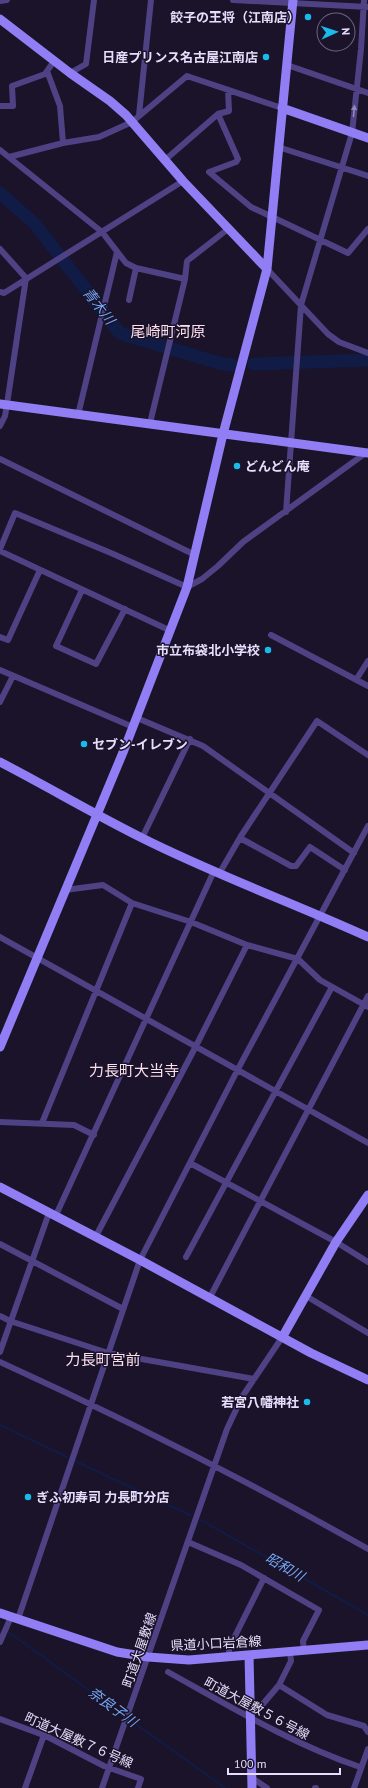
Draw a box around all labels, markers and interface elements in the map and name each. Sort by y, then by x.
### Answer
place label: 餃子の王将（江南店） [170,9,300,26]
marker: 餃子の王将（江南店） [303,12,313,22]
north arrow [316,12,356,52]
text: N [339,27,353,35]
place label: 日産プリンス名古屋江南店 [102,49,258,66]
marker: 日産プリンス名古屋江南店 [261,52,271,62]
one-way arrow [351,105,358,117]
water label: 青木川 [79,284,120,330]
district label: 尾崎町河原 [130,322,206,341]
place label: どんどん庵 [245,458,310,475]
marker: どんどん庵 [232,461,242,471]
place label: 市立布袋北小学校 [156,642,260,659]
marker: 市立布袋北小学校 [263,645,273,655]
place label: セブン-イレブン [92,736,188,753]
marker: セブン-イレブン [79,739,89,749]
district label: 力長町大当寺 [89,1061,179,1080]
district label: 力長町宮前 [65,1350,141,1369]
place label: 若宮八幡神社 [221,1394,299,1411]
marker: 若宮八幡神社 [302,1397,312,1407]
place label: ぎふ初寿司 力長町分店 [36,1489,169,1506]
marker: ぎふ初寿司 力長町分店 [23,1492,33,1502]
water label: 昭和川 [262,1549,309,1586]
street label: 町道大屋敷線 [119,1611,160,1690]
street label: 県道小口岩倉線 [170,1633,262,1654]
street label: 町道大屋敷５６号線 [201,1673,312,1743]
water label: 奈良子川 [85,1683,143,1732]
street label: 町道大屋敷７６号線 [22,1709,136,1772]
scale bar [228,1750,340,1776]
text: 100 m [234,1756,267,1771]

